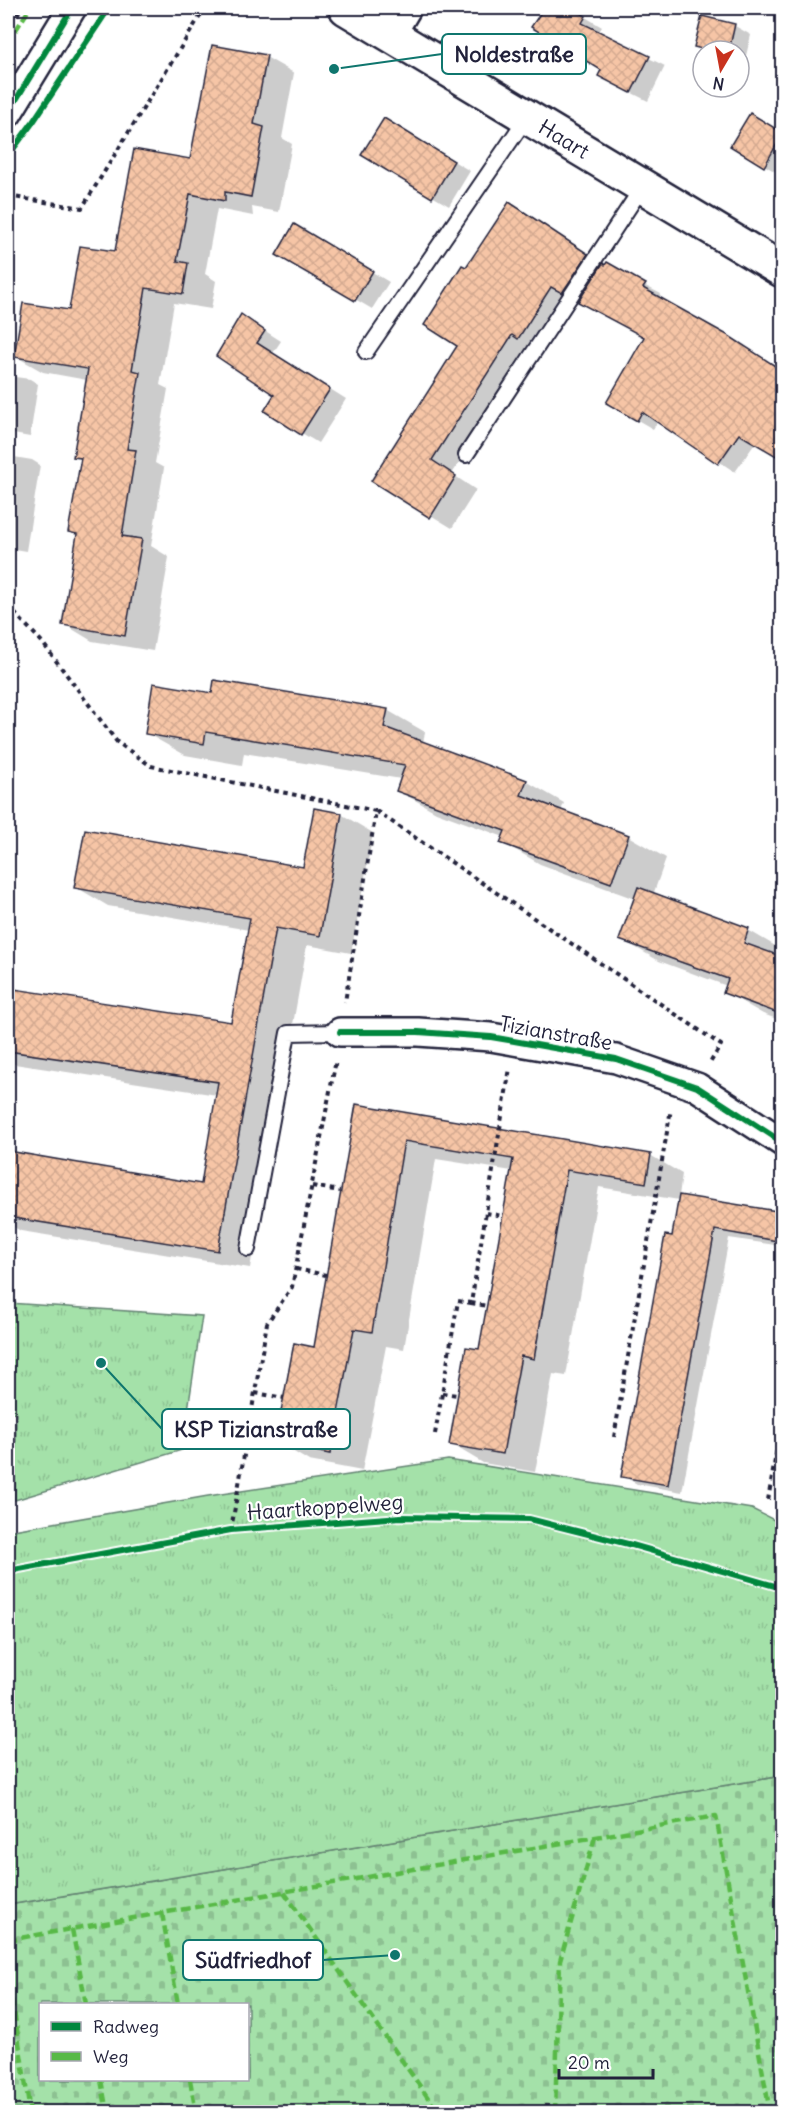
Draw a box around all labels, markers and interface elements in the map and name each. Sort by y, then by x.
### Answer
callout: Noldestraße [442,34,586,74]
north arrow [691,39,751,99]
text: Noldestraße [454,40,574,68]
text: N [711,73,726,95]
street label: Haart [534,113,594,165]
street label: Tizianstraße [497,1010,615,1056]
callout: KSP Tizianstraße [162,1409,350,1449]
text: KSP Tizianstraße [174,1415,338,1443]
street label: Haartkoppelweg [246,1488,404,1526]
callout: Südfriedhof [183,1940,323,1980]
text: Südfriedhof [195,1946,312,1974]
legend [39,2003,249,2081]
text: Radweg [93,2015,159,2038]
scale bar [559,2042,654,2080]
text: Weg [93,2045,128,2068]
text: 20 m [568,2051,610,2074]

